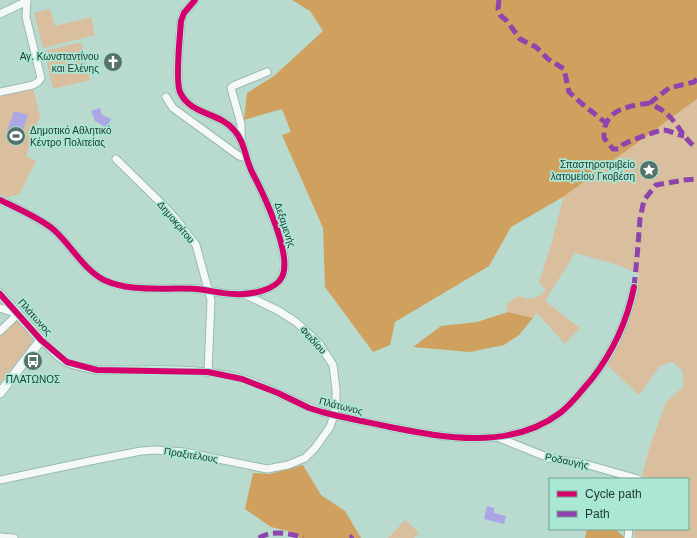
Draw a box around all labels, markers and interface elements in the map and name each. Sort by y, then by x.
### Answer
place label: Αγ. Κωνσταντίνου και Ελένης [20,51,99,74]
church icon: Αγ. Κωνσταντίνου και Ελένης [102,51,124,73]
sports icon: Δημοτικό Αθλητικό Κέντρο Πολιτείας [5,125,27,147]
place label: Δημοτικό Αθλητικό Κέντρο Πολιτείας [30,125,112,148]
place label: Σπαστηροτριβείο λατομείου Γκοβέση [551,159,635,182]
place icon: Σπαστηροτριβείο λατομείου Γκοβέση [638,159,660,181]
street label: Δημοκρίτου [155,199,197,245]
street label: Δεξαμενής [272,201,298,249]
street label: Πλάτωνος [16,297,54,337]
street label: Φειδίου [298,324,328,356]
bus stop icon: ΠΛΑΤΩΝΟΣ [22,350,44,372]
place label: ΠΛΑΤΩΝΟΣ [6,374,60,385]
street label: Πλάτωνος [318,395,364,417]
street label: Πραξιτέλους [163,445,219,466]
street label: Ροδαυγής [544,451,590,471]
legend [549,478,689,530]
text: Cycle path [585,487,642,501]
text: Path [585,507,610,521]

